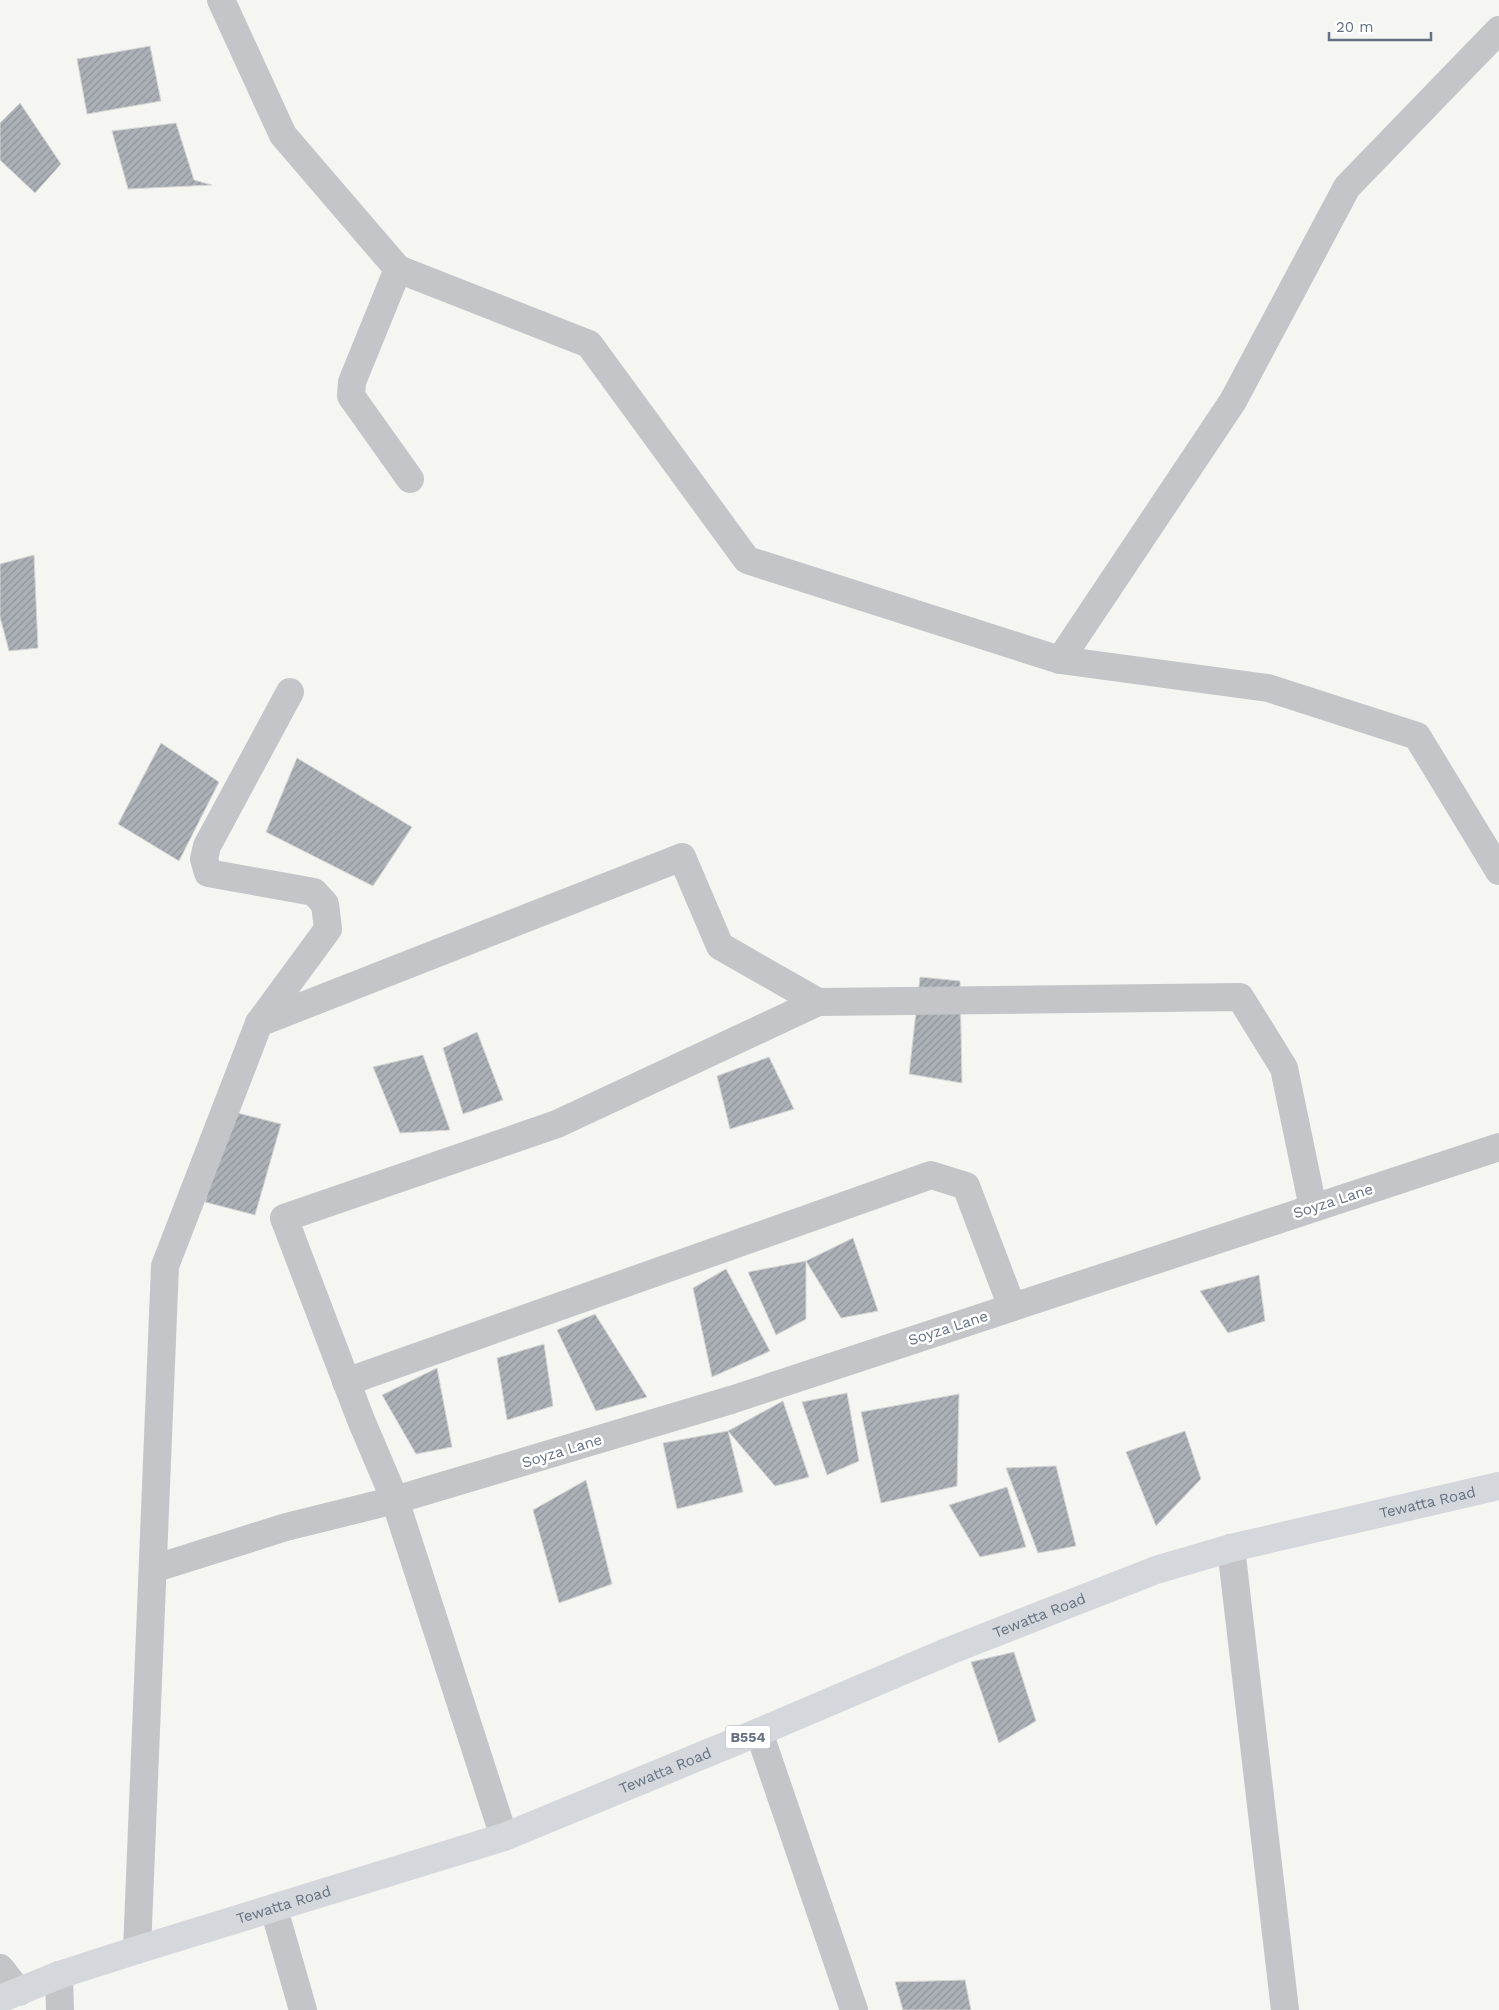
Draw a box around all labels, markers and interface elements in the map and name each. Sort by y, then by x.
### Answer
scale bar [1329,10,1432,42]
text: 20 m [1336,18,1374,36]
street label: Soyza Lane [1291,1180,1375,1222]
street label: Soyza Lane [906,1307,990,1349]
street label: Soyza Lane [520,1430,604,1472]
street label: Tewatta Road [1378,1483,1477,1522]
street label: Tewatta Road [990,1589,1088,1642]
road number: B554 [726,1725,770,1748]
street label: Tewatta Road [616,1744,714,1798]
street label: Tewatta Road [234,1882,333,1928]

